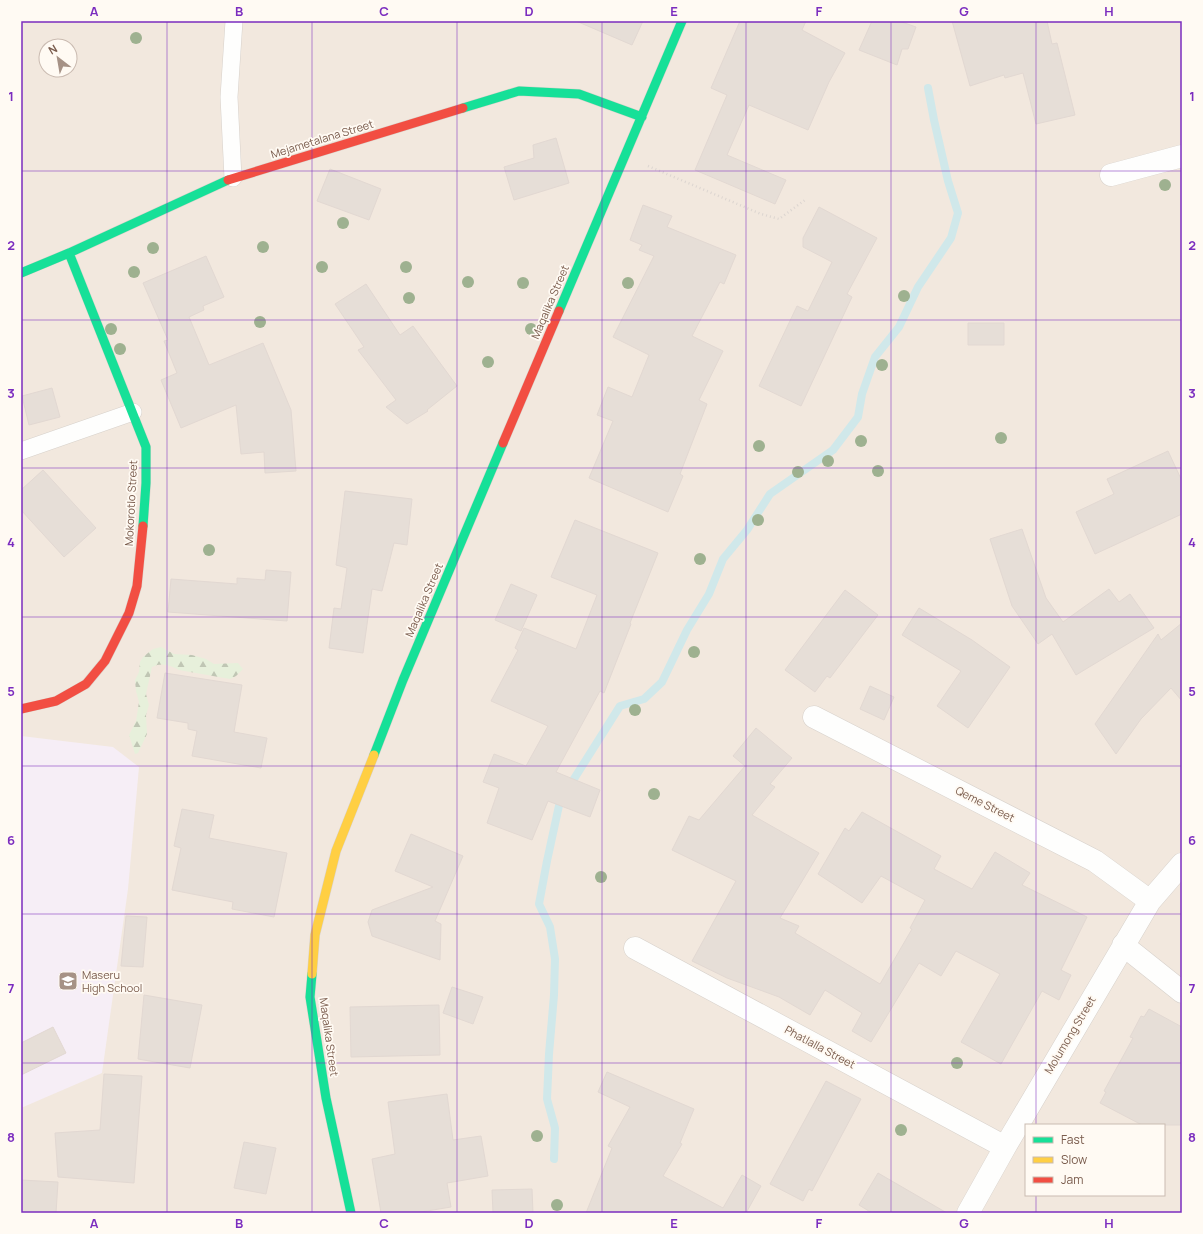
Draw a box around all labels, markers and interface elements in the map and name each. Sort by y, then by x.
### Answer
text: A [90,2,99,20]
text: B [235,2,243,20]
text: C [379,2,389,20]
text: D [524,2,534,20]
text: E [670,2,678,20]
text: F [816,2,823,20]
text: G [959,2,969,20]
text: H [1104,2,1114,20]
north arrow [38,38,78,78]
text: N [45,40,60,57]
text: 1 [8,87,14,105]
text: 1 [1189,87,1195,105]
street label: Mejametalana Street [269,116,375,161]
text: 2 [7,236,15,254]
text: 2 [1188,236,1196,254]
street label: Maqalika Street [527,262,572,341]
text: 3 [7,384,15,402]
text: 3 [1188,384,1196,402]
street label: Mokorotlo Street [121,460,140,546]
text: 4 [7,533,15,551]
text: 4 [1188,533,1196,551]
street label: Maqalika Street [401,560,446,639]
text: 5 [7,682,15,700]
text: 5 [1188,682,1196,700]
street label: Qeme Street [953,782,1017,825]
text: 6 [7,831,15,849]
text: 6 [1188,831,1196,849]
place label: Maseru High School [82,967,142,995]
school or university icon: Maseru High School [57,970,79,992]
text: 7 [8,979,15,997]
text: 7 [1189,979,1196,997]
street label: Molumong Street [1040,993,1099,1076]
street label: Maqalika Street [317,997,342,1077]
street label: Phatlalla Street [782,1022,858,1072]
legend [1025,1124,1165,1196]
text: 8 [7,1128,15,1146]
text: 8 [1188,1128,1196,1146]
text: Fast [1061,1131,1085,1148]
text: Slow [1061,1151,1087,1168]
text: Jam [1061,1171,1083,1188]
text: A [90,1214,99,1232]
text: B [235,1214,243,1232]
text: C [379,1214,389,1232]
text: D [524,1214,534,1232]
text: E [670,1214,678,1232]
text: F [816,1214,823,1232]
text: G [959,1214,969,1232]
text: H [1104,1214,1114,1232]

